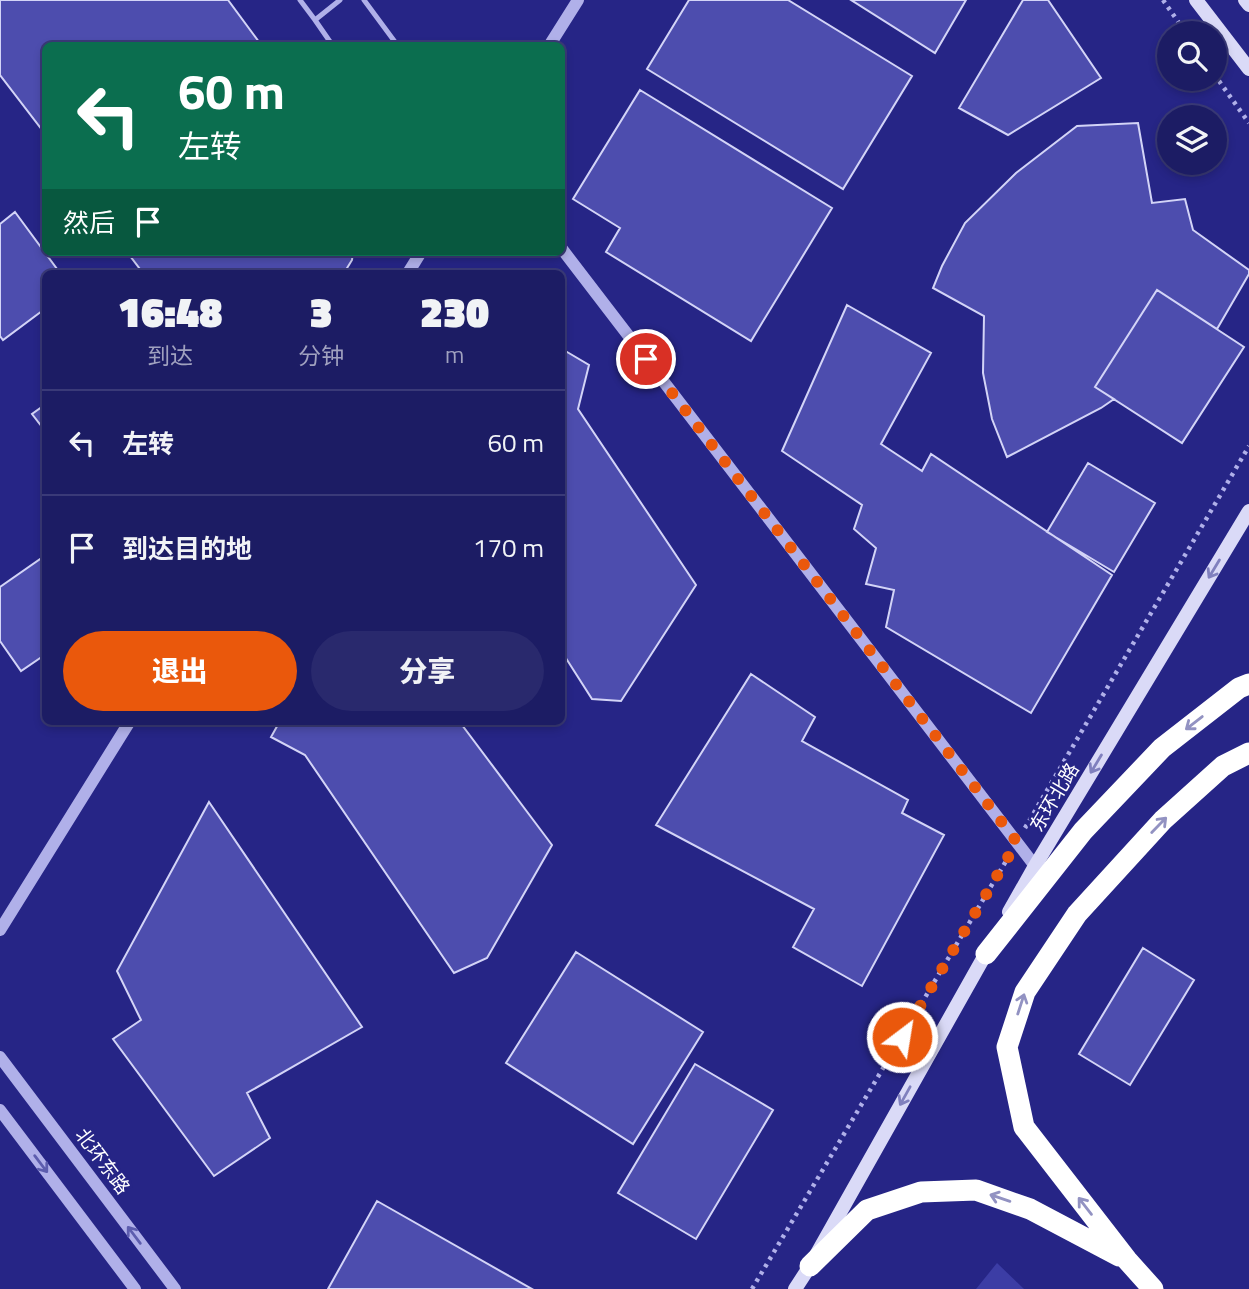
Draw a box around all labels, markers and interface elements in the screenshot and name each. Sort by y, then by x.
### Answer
map controls [1157,21,1227,175]
button: search [1157,21,1227,91]
text: 60 m [178,53,285,128]
icon: left [63,70,154,161]
button: layers [1157,105,1227,175]
text: 左转 [178,122,242,170]
text: 然后 [63,203,115,242]
icon: arrive [129,203,167,241]
text: 16:48 [118,279,222,343]
text: 3 [310,279,333,343]
text: 230 [420,279,489,343]
pin [616,329,676,389]
text: m [445,337,464,372]
text: 到达 [147,338,193,373]
text: 分钟 [298,338,344,373]
icon: arrive [627,340,665,378]
text: 60 m [487,423,544,462]
icon: left [63,424,101,462]
text: 左转 [122,424,174,463]
text: 170 m [473,528,544,567]
icon: arrive [63,529,101,567]
text: 到达目的地 [122,529,252,568]
one-way arrow [1206,559,1220,579]
button: 退出 [63,631,297,711]
button: 分享 [311,631,544,711]
one-way arrow [1185,716,1204,731]
one-way arrow [1089,753,1103,773]
street label: 东环北路 [1022,757,1086,837]
one-way arrow [1151,816,1168,833]
one-way arrow [1016,993,1028,1015]
position arrow [865,1000,939,1074]
one-way arrow [898,1086,912,1106]
street label: 北环东路 [69,1122,138,1200]
one-way arrow [34,1154,48,1173]
one-way arrow [989,1191,1011,1203]
one-way arrow [1077,1197,1092,1216]
one-way arrow [126,1226,141,1244]

